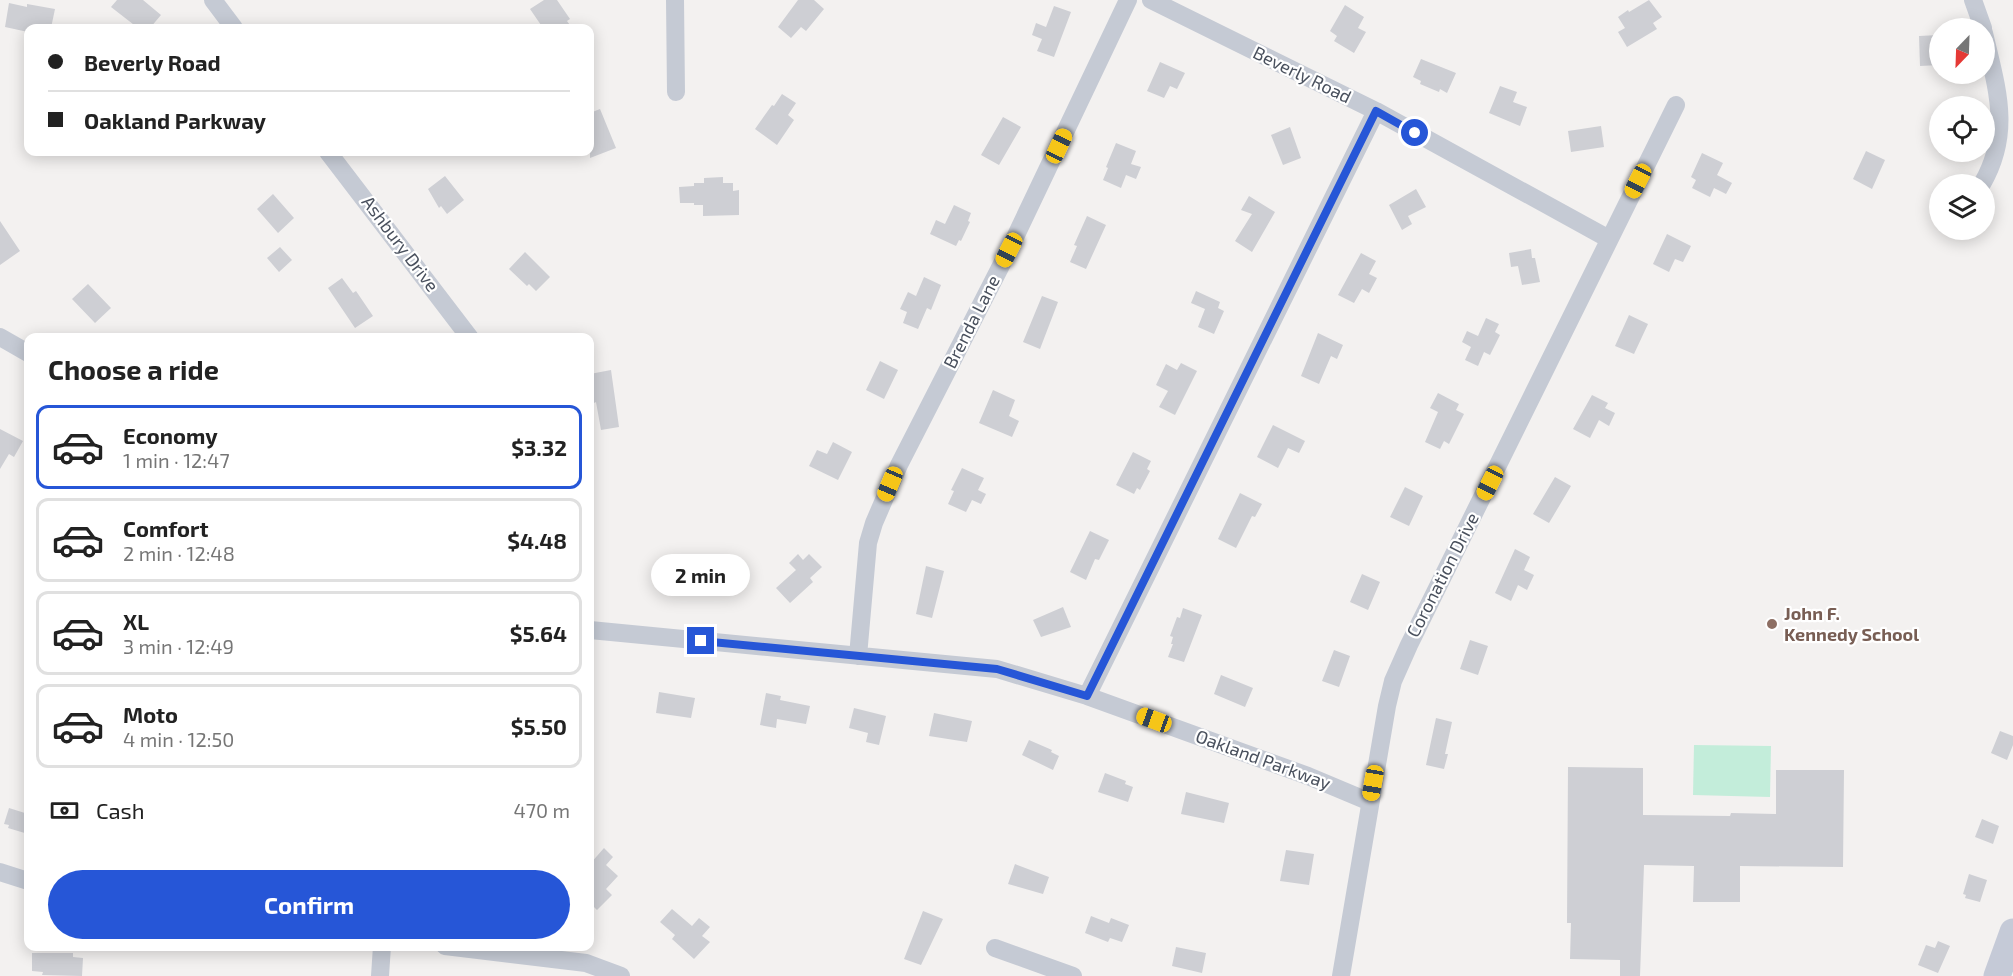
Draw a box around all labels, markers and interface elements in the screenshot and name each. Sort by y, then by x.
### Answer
north arrow [1929,18,1995,84]
map controls [1929,18,1995,240]
street label: Beverly Road [1250,41,1355,107]
text: Beverly Road [84,49,221,75]
button: locate [1929,96,1995,162]
text: Oakland Parkway [84,107,266,133]
route start [1401,119,1428,146]
car [1043,126,1075,166]
car [1622,161,1654,201]
button: layers [1929,174,1995,240]
street label: Ashbury Drive [358,191,444,296]
car [993,230,1025,270]
street label: Brenda Lane [938,271,1004,372]
text: Choose a ride [48,353,219,385]
icon: car [51,420,105,474]
text: Economy [123,422,218,448]
text: $3.32 [511,434,567,460]
text: 1 min · 12:47 [123,448,230,472]
car [1474,463,1506,503]
car [875,464,905,504]
street label: Coronation Drive [1401,509,1483,640]
icon: car [51,513,105,567]
text: Comfort [123,515,208,541]
text: $4.48 [507,527,567,553]
text: 2 min · 12:48 [123,541,235,565]
callout: 2 min [652,554,750,596]
text: 2 min [675,563,726,587]
place label: John F. Kennedy School [1784,602,1919,645]
icon: car [51,606,105,660]
text: XL [123,608,149,634]
marker: John F. Kennedy School [1765,617,1779,631]
text: $5.64 [510,620,567,646]
route end [687,627,714,654]
text: 3 min · 12:49 [123,634,234,658]
icon: car [51,699,105,753]
text: Moto [123,701,178,727]
car [1134,705,1174,735]
text: $5.50 [511,713,567,739]
street label: Oakland Parkway [1193,724,1334,794]
text: 4 min · 12:50 [123,727,234,751]
car [1361,764,1385,802]
icon: cash [48,794,81,827]
text: Cash [96,797,145,823]
text: 470 m [513,798,570,822]
button: Confirm [48,870,570,939]

